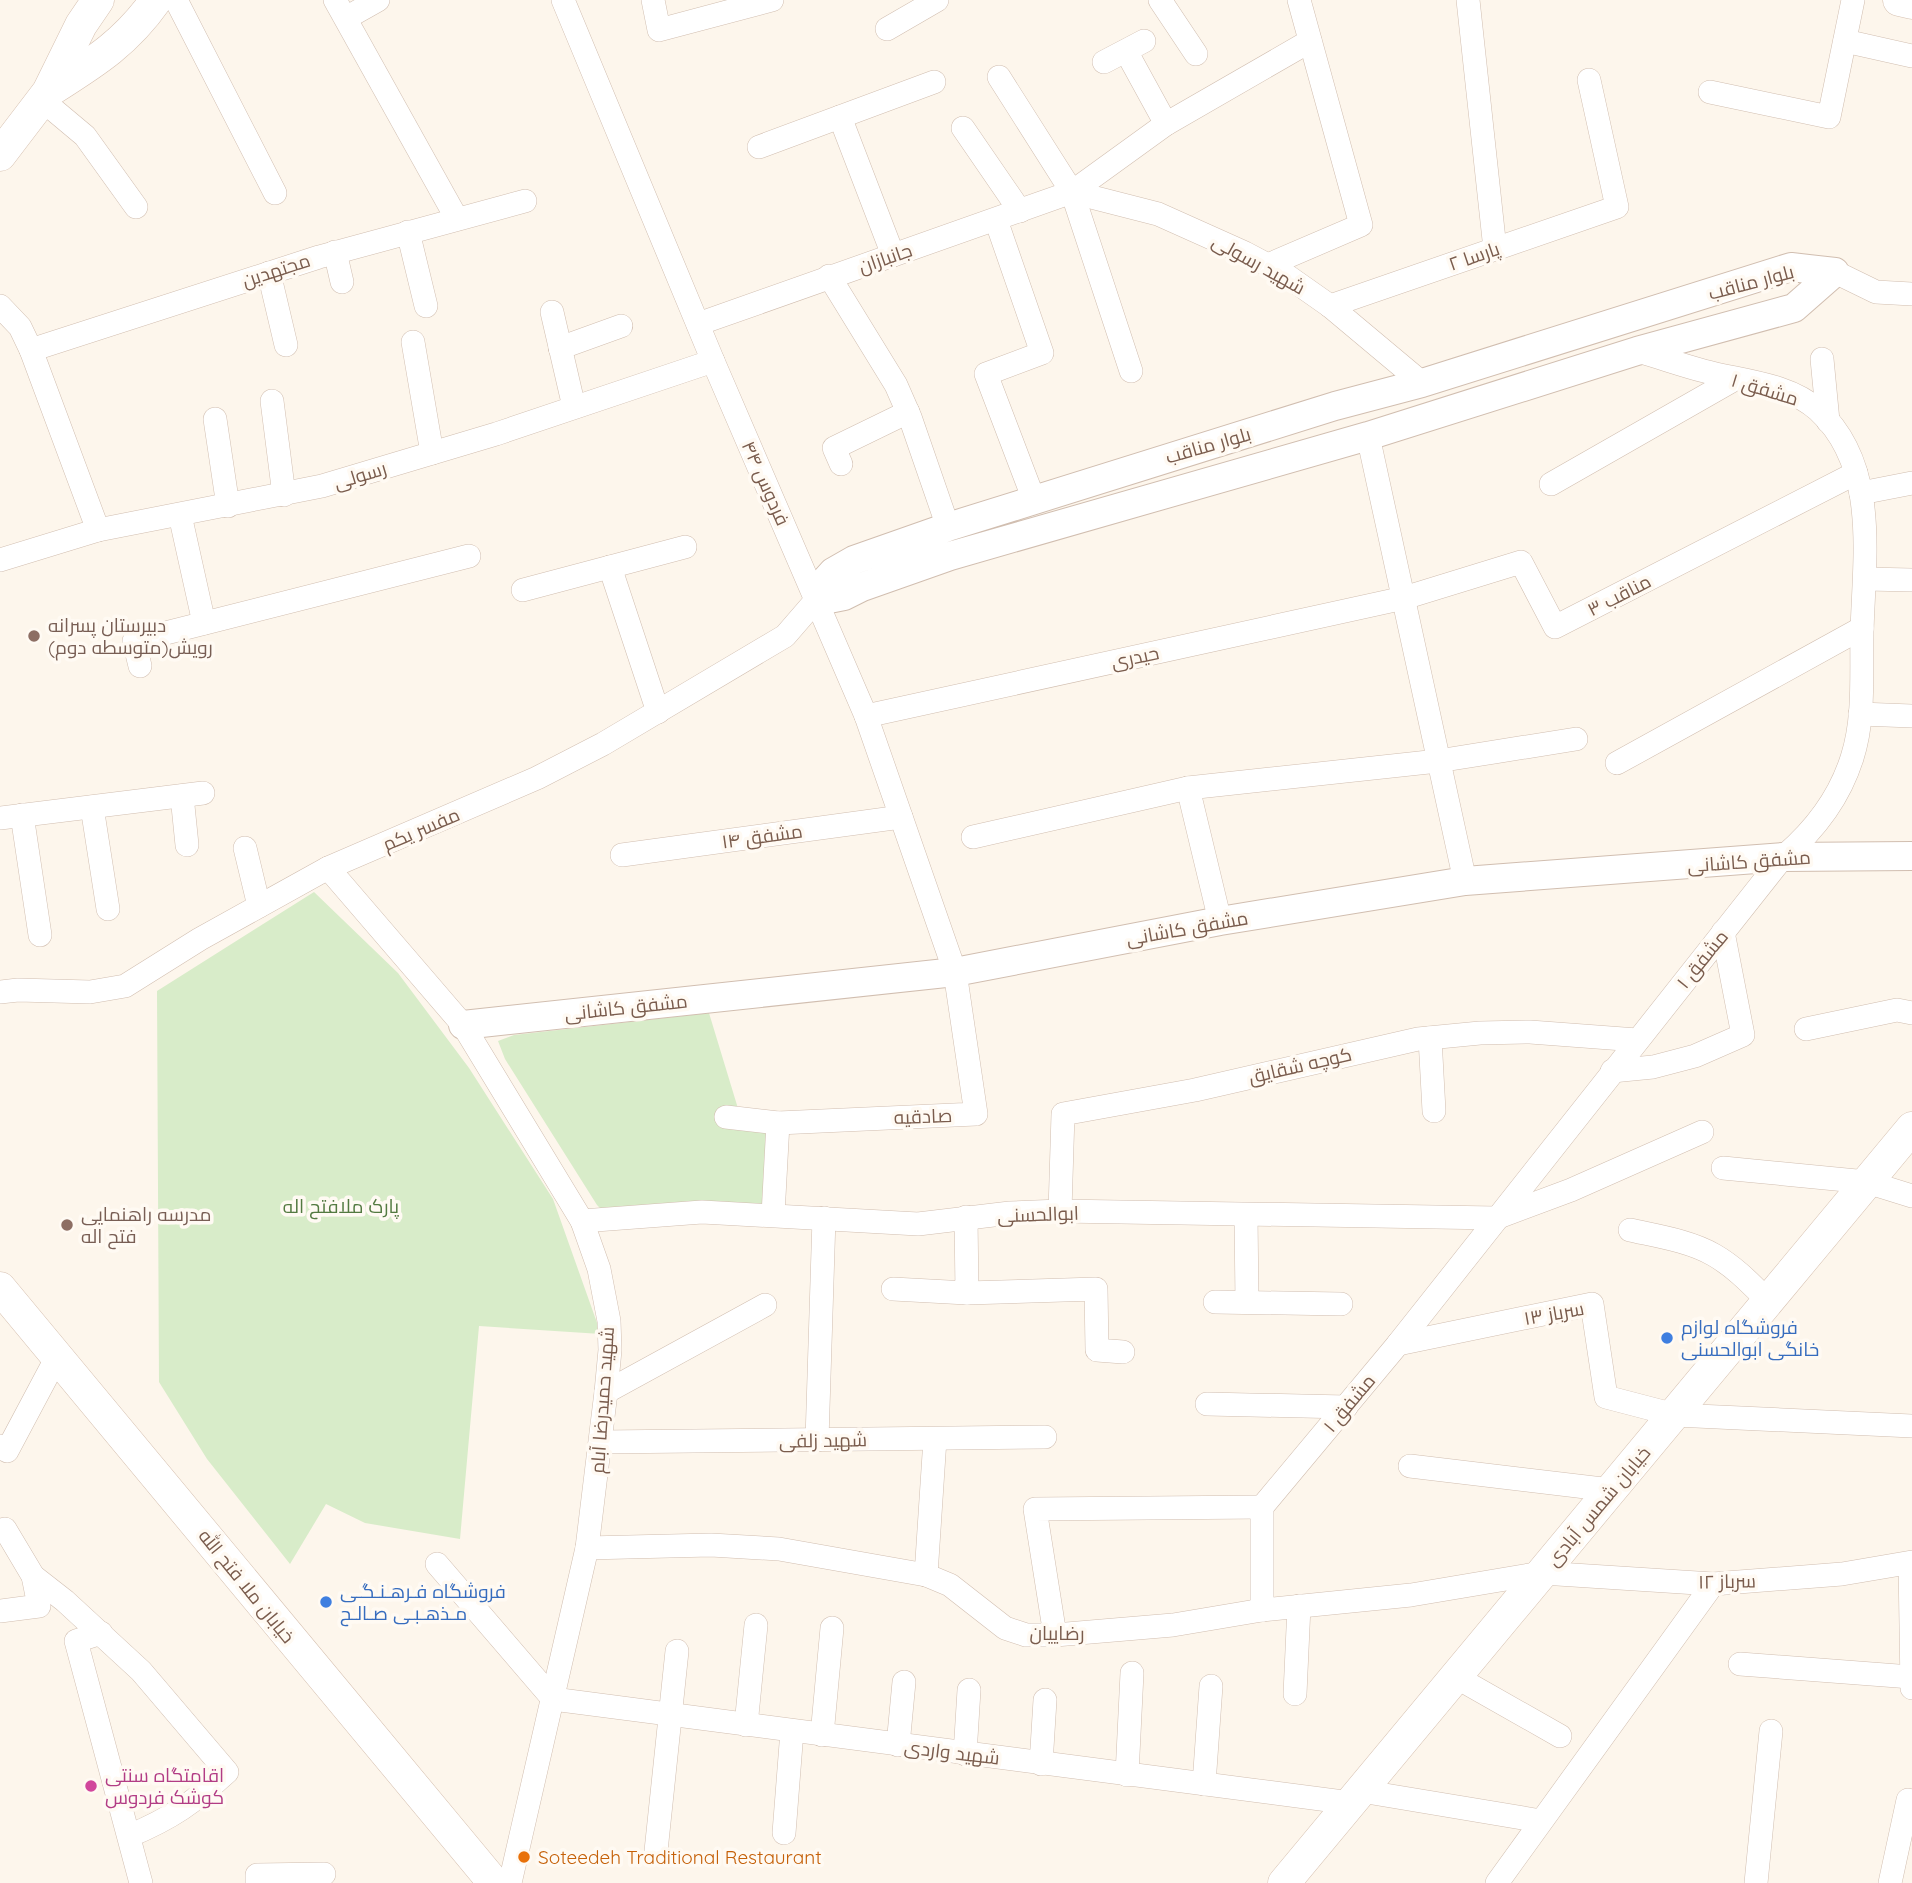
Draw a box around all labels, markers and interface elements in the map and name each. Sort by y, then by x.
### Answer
street label: شهید رسولی [1208,229,1310,299]
street label: پارسا ۲ [1445,236,1503,277]
street label: جانبازان [855,238,915,278]
street label: مجتهدین [239,248,313,292]
street label: بلوار مناقب [1706,259,1796,305]
street label: مشفق ۱ [1728,367,1801,411]
street label: بلوار مناقب [1163,421,1253,469]
street label: فردوس ۴۴ [737,437,795,529]
street label: رسولی [331,456,389,494]
street label: مناقب ۳ [1583,569,1655,621]
place label: دبیرستان پسرانه رویش(متوسطه دوم) [48,613,213,661]
marker: دبیرستان پسرانه رویش(متوسطه دوم) [26,628,42,644]
street label: حیدری [1109,640,1161,674]
street label: مفسر یکم [379,802,464,858]
street label: مشفق ۱۴ [720,818,804,855]
street label: مشفق کاشانی [1687,845,1812,878]
street label: مشفق کاشانی [1124,905,1250,952]
street label: مشفق ۱ [1671,925,1734,994]
street label: مشفق کاشانی [563,989,689,1026]
street label: کوچه شقایق [1246,1041,1354,1089]
street label: صادقیه [893,1103,953,1129]
park label: پارک ملافتح اله [283,1194,399,1220]
street label: ابوالحسنی [997,1201,1079,1227]
place label: مدرسه راهنمایی فتح اله [81,1202,211,1250]
marker: مدرسه راهنمایی فتح اله [59,1217,75,1233]
street label: سرباز ۱۳ [1522,1296,1586,1330]
place label: فروشگاه لوازم خانگی ابوالحسنی [1681,1315,1819,1361]
street label: شهید حمیدرضا آبام [585,1326,621,1474]
marker: فروشگاه لوازم خانگی ابوالحسنی [1659,1330,1675,1346]
street label: مشفق ۱ [1318,1369,1381,1438]
street label: شهید زلفی [779,1427,867,1453]
street label: خیابان شمس آبادی [1541,1441,1655,1571]
street label: خیابان ملا فتح الله [192,1524,300,1649]
street label: سرباز ۱۲ [1698,1568,1756,1594]
place label: فروشگاه فـرهـنـگـی مـذهـبـی صـالـح [340,1579,506,1627]
marker: فروشگاه فـرهـنـگـی مـذهـبـی صـالـح [318,1594,334,1610]
street label: رضاییان [1029,1621,1085,1645]
street label: شهید واردی [903,1734,1001,1770]
place label: اقامتگاه سنتی کوشک فردوس [105,1763,224,1809]
marker: اقامتگاه سنتی کوشک فردوس [83,1778,99,1794]
place label: Soteedeh Traditional Restaurant [538,1845,822,1869]
marker: Soteedeh Traditional Restaurant [516,1849,532,1865]

